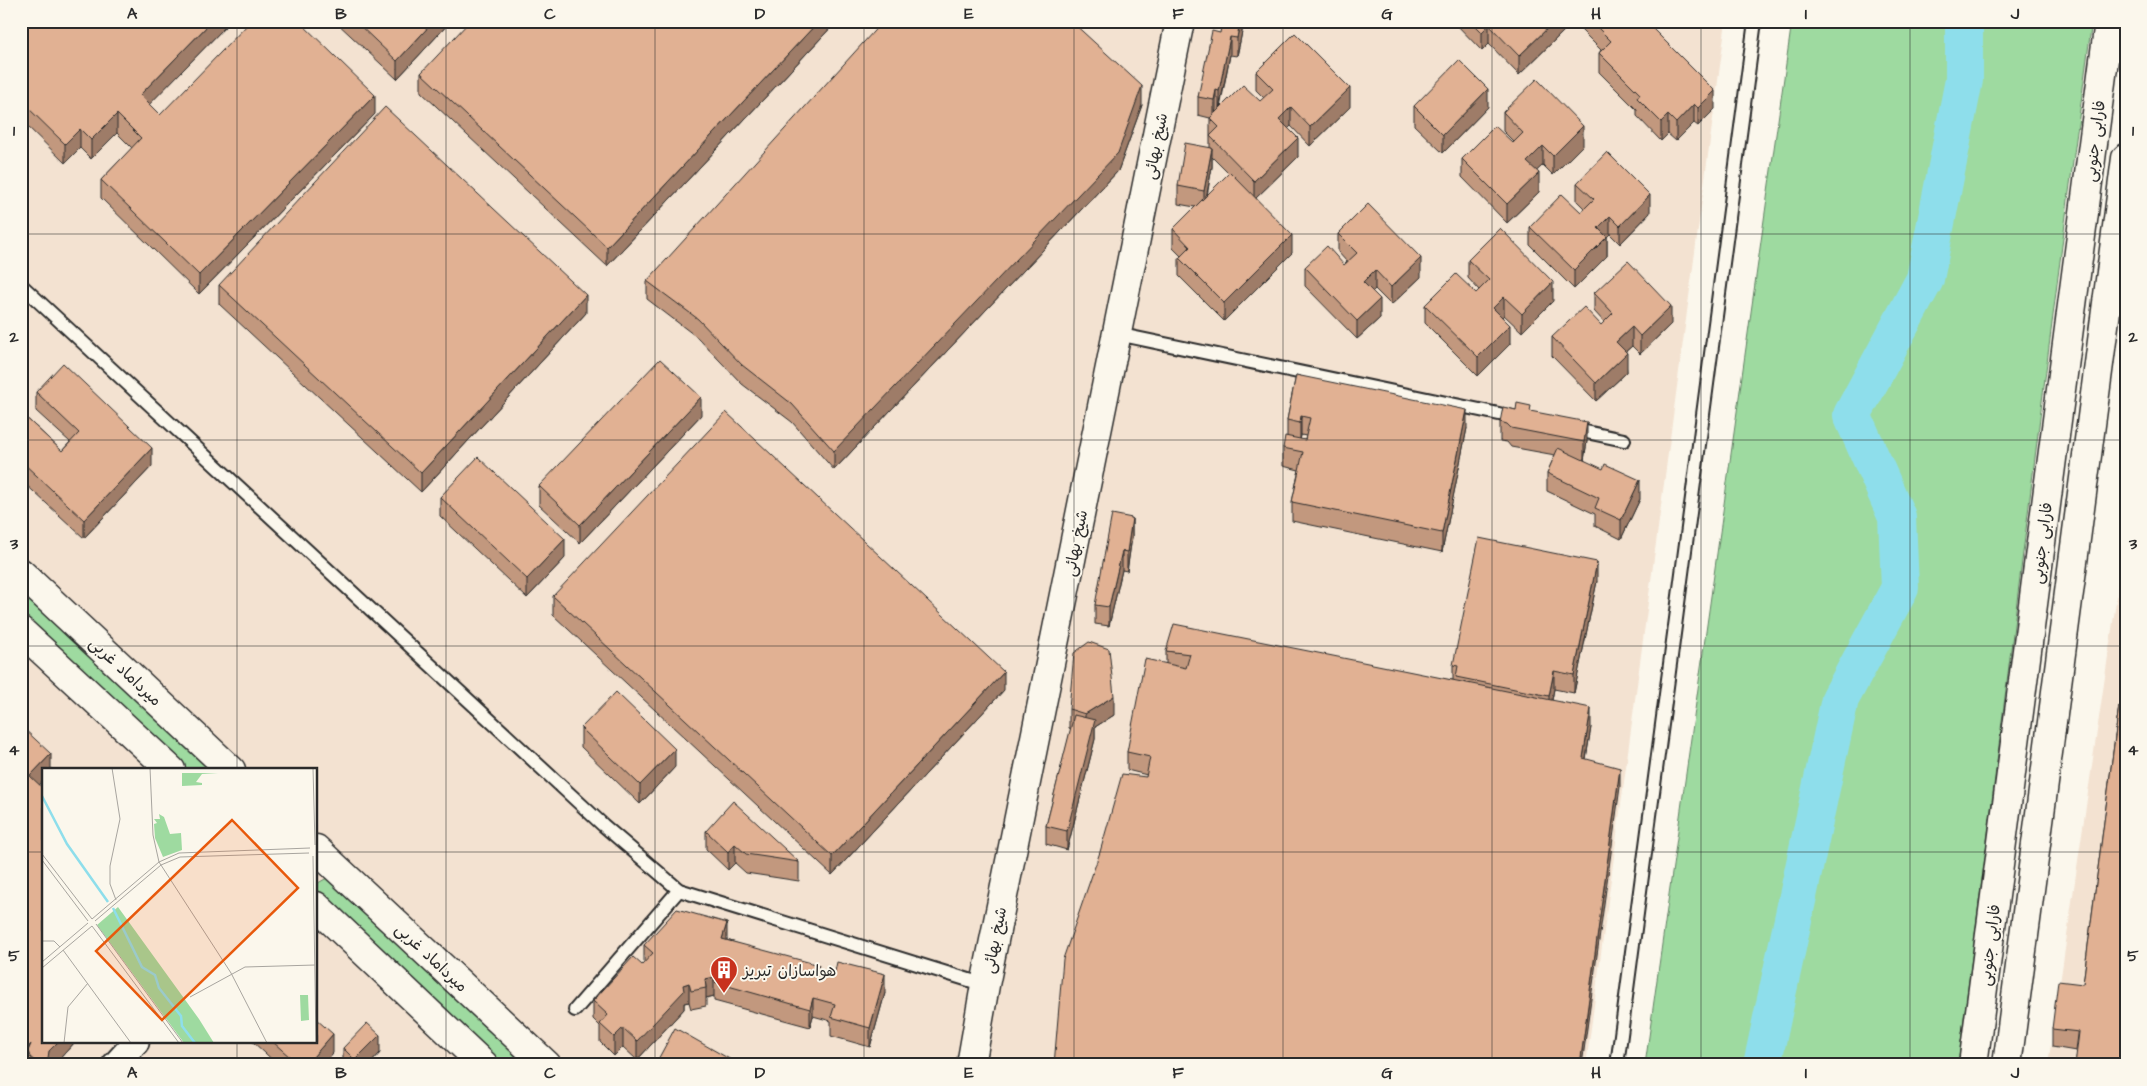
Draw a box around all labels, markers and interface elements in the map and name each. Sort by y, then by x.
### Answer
text: A [127,3,138,25]
text: B [335,3,347,25]
text: C [544,3,556,25]
text: D [755,3,766,25]
text: E [964,3,974,25]
text: F [1172,3,1184,25]
text: G [1381,3,1393,25]
text: H [1591,3,1601,25]
text: I [1805,3,1807,25]
text: J [2010,3,2020,25]
street label: فارابی جنوبی [2079,99,2111,183]
street label: شیخ بهائی [1139,111,1173,181]
text: 1 [13,120,16,142]
text: 1 [2132,120,2135,142]
text: 2 [8,326,19,348]
text: 2 [2127,326,2138,348]
street label: فارابی جنوبی [2026,501,2058,585]
street label: شیخ بهائی [1059,508,1093,578]
text: 3 [9,533,19,555]
text: 3 [2128,533,2138,555]
street label: میرداماد غربی [84,632,166,711]
text: 4 [9,739,20,761]
text: 4 [2128,739,2139,761]
inset map [42,768,318,1044]
street label: فارابی جنوبی [1974,903,2006,987]
street label: شیخ بهائی [978,905,1012,975]
street label: میرداماد غربی [390,918,472,997]
text: 5 [8,945,20,967]
text: 5 [2127,945,2139,967]
building icon: هواسازان تبریز [709,955,739,994]
place label: هواسازان تبریز [741,960,836,982]
text: A [127,1062,138,1084]
text: B [335,1062,347,1084]
text: C [544,1062,556,1084]
text: D [755,1062,766,1084]
text: E [964,1062,974,1084]
text: F [1172,1062,1184,1084]
text: G [1381,1062,1393,1084]
text: H [1591,1062,1601,1084]
text: I [1805,1062,1807,1084]
text: J [2010,1062,2020,1084]

